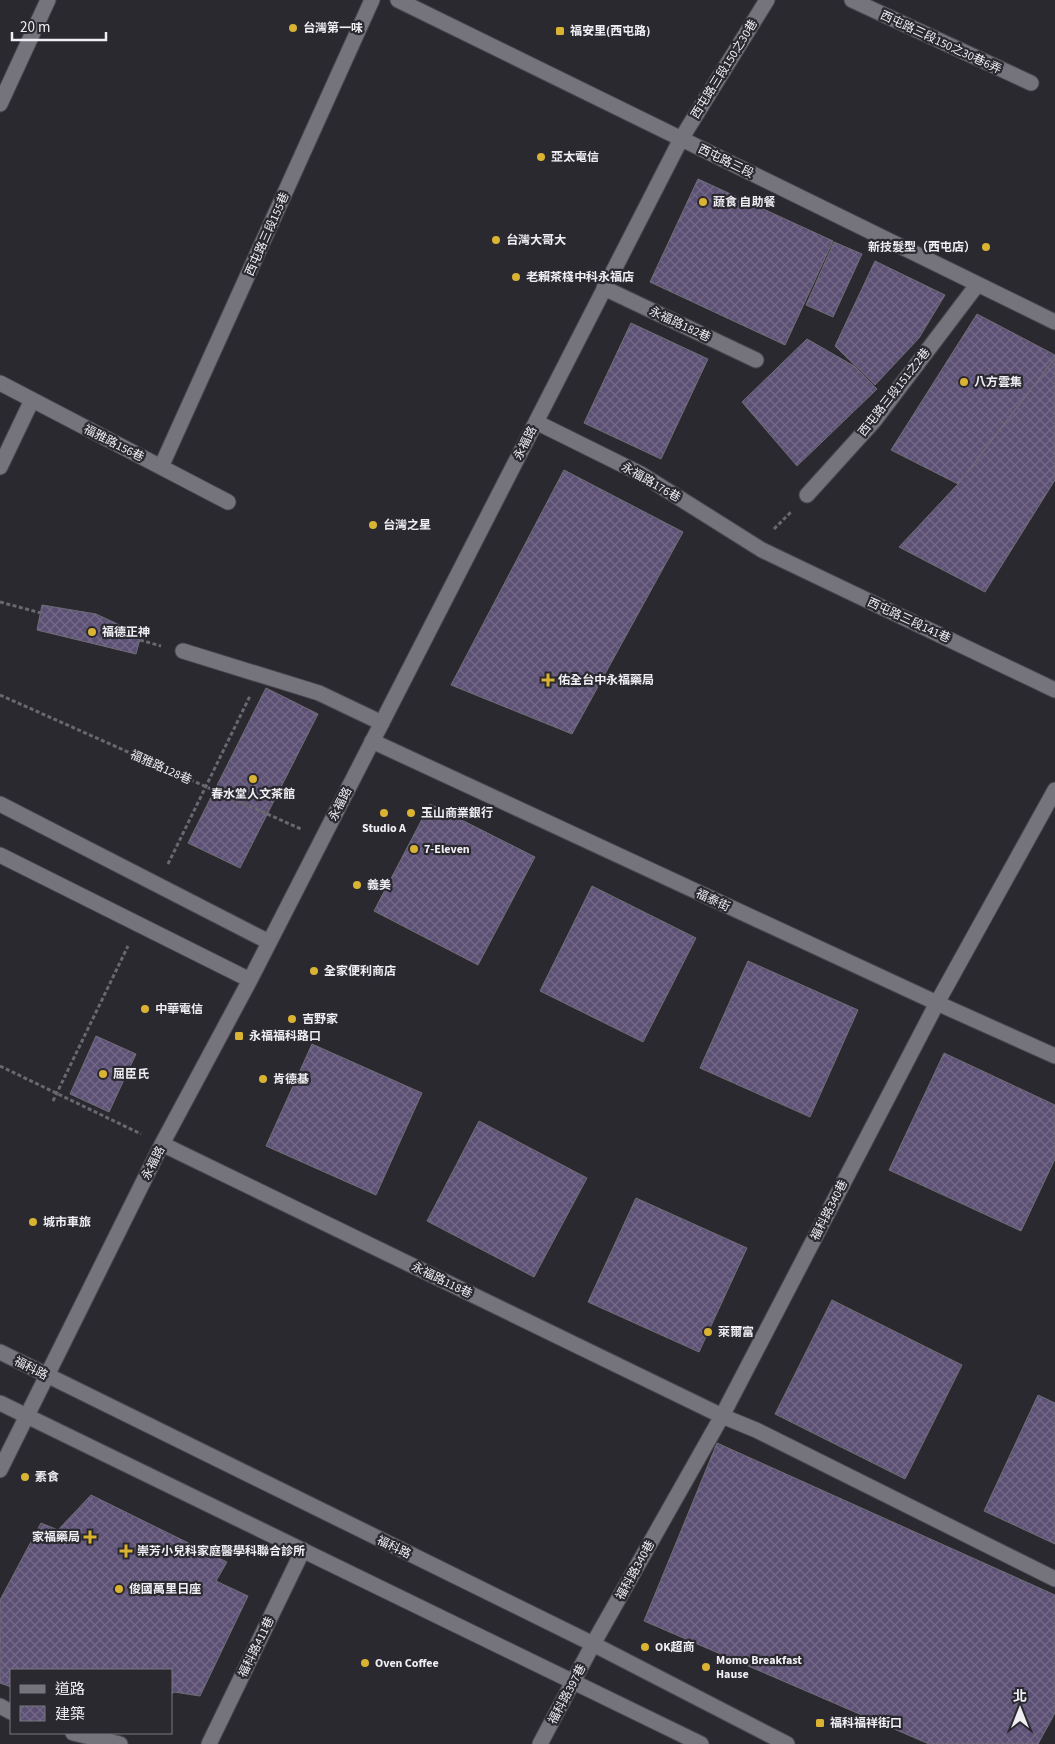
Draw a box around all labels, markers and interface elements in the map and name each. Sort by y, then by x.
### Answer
street label: 西屯路三段150之30巷6弄 [877,7,1004,78]
scale bar [12,10,106,42]
street label: 西屯路三段150之30巷 [687,16,762,122]
text: 20 m [20,17,50,38]
place label: 台灣第一味 [303,20,363,37]
marker: 台灣第一味 [287,22,299,34]
place label: 福安里(西屯路) [570,23,650,40]
marker: 福安里(西屯路) [554,25,566,37]
street label: 西屯路三段 [695,141,756,182]
place label: 亞太電信 [551,149,599,166]
marker: 亞太電信 [535,151,547,163]
street label: 西屯路三段155巷 [241,190,294,279]
place label: 蔬食 自助餐 [713,194,775,211]
marker: 蔬食 自助餐 [697,196,709,208]
place label: 台灣大哥大 [506,232,566,249]
marker: 台灣大哥大 [490,234,502,246]
place label: 新技髮型（西屯店） [868,239,976,256]
marker: 新技髮型（西屯店） [980,241,992,253]
place label: 老賴茶棧中科永福店 [526,269,634,286]
marker: 老賴茶棧中科永福店 [510,271,522,283]
street label: 永福路182巷 [646,303,713,346]
street label: 西屯路三段151之2巷 [854,345,934,440]
place label: 八方雲集 [974,374,1022,391]
marker: 八方雲集 [958,376,970,388]
street label: 福雅路156巷 [81,421,147,466]
street label: 永福路 [510,423,541,463]
street label: 永福路176巷 [618,459,684,506]
place label: 台灣之星 [383,517,431,534]
marker: 台灣之星 [367,519,379,531]
street label: 西屯路三段141巷 [864,594,953,647]
place label: 福德正神 [102,624,150,641]
marker: 福德正神 [86,626,98,638]
place label: 佑全台中永福藥局 [558,672,654,689]
marker: 佑全台中永福藥局 [542,674,554,686]
street label: 福雅路128巷 [127,746,194,789]
marker: 春水堂人文茶館 [247,773,259,785]
street label: 永福路 [325,784,356,824]
place label: 春水堂人文茶館 [211,786,295,803]
place label: 玉山商業銀行 [421,805,493,822]
marker: Studio A [378,807,390,819]
marker: 玉山商業銀行 [405,807,417,819]
place label: Studio A [362,820,406,837]
place label: 7-Eleven [424,841,470,858]
marker: 7-Eleven [408,843,420,855]
place label: 義美 [367,877,391,894]
marker: 義美 [351,879,363,891]
street label: 福泰街 [693,885,733,916]
place label: 全家便利商店 [324,963,396,980]
marker: 全家便利商店 [308,965,320,977]
place label: 中華電信 [155,1001,203,1018]
marker: 中華電信 [139,1003,151,1015]
place label: 吉野家 [302,1011,338,1028]
marker: 吉野家 [286,1013,298,1025]
place label: 永福福科路口 [249,1028,321,1045]
marker: 永福福科路口 [233,1030,245,1042]
place label: 屈臣氏 [113,1066,149,1083]
marker: 屈臣氏 [97,1068,109,1080]
place label: 肯德基 [273,1071,309,1088]
marker: 肯德基 [257,1073,269,1085]
street label: 永福路 [138,1143,169,1183]
street label: 福科路340巷 [807,1177,852,1243]
place label: 城市車旅 [43,1214,91,1231]
marker: 城市車旅 [27,1216,39,1228]
street label: 永福路118巷 [408,1258,475,1303]
place label: 萊爾富 [718,1324,754,1341]
marker: 萊爾富 [702,1326,714,1338]
street label: 福科路 [11,1353,51,1384]
place label: 素食 [35,1469,59,1486]
marker: 素食 [19,1471,31,1483]
place label: 家福藥局 [32,1529,80,1546]
marker: 家福藥局 [84,1531,96,1543]
street label: 福科路 [374,1532,414,1563]
street label: 福科路340巷 [612,1537,659,1603]
place label: 崇芳小兒科家庭醫學科聯合診所 [137,1543,305,1560]
marker: 崇芳小兒科家庭醫學科聯合診所 [119,1544,133,1558]
place label: 俊國萬里日座 [129,1581,201,1598]
marker: 俊國萬里日座 [113,1583,125,1595]
street label: 福科路411巷 [234,1614,279,1681]
place label: OK超商 [655,1639,695,1656]
marker: OK超商 [639,1641,651,1653]
place label: Momo Breakfast Hause [716,1652,802,1683]
place label: Oven Coffee [375,1655,439,1672]
marker: Oven Coffee [359,1657,371,1669]
street label: 福科路397巷 [544,1661,590,1727]
marker: Momo Breakfast Hause [700,1661,712,1673]
legend [10,1669,172,1734]
text: 道路 [55,1679,85,1700]
north arrow [995,1684,1045,1734]
text: 北 [1013,1687,1027,1707]
text: 建築 [55,1704,85,1725]
place label: 福科福祥街口 [830,1715,902,1732]
marker: 福科福祥街口 [814,1717,826,1729]

